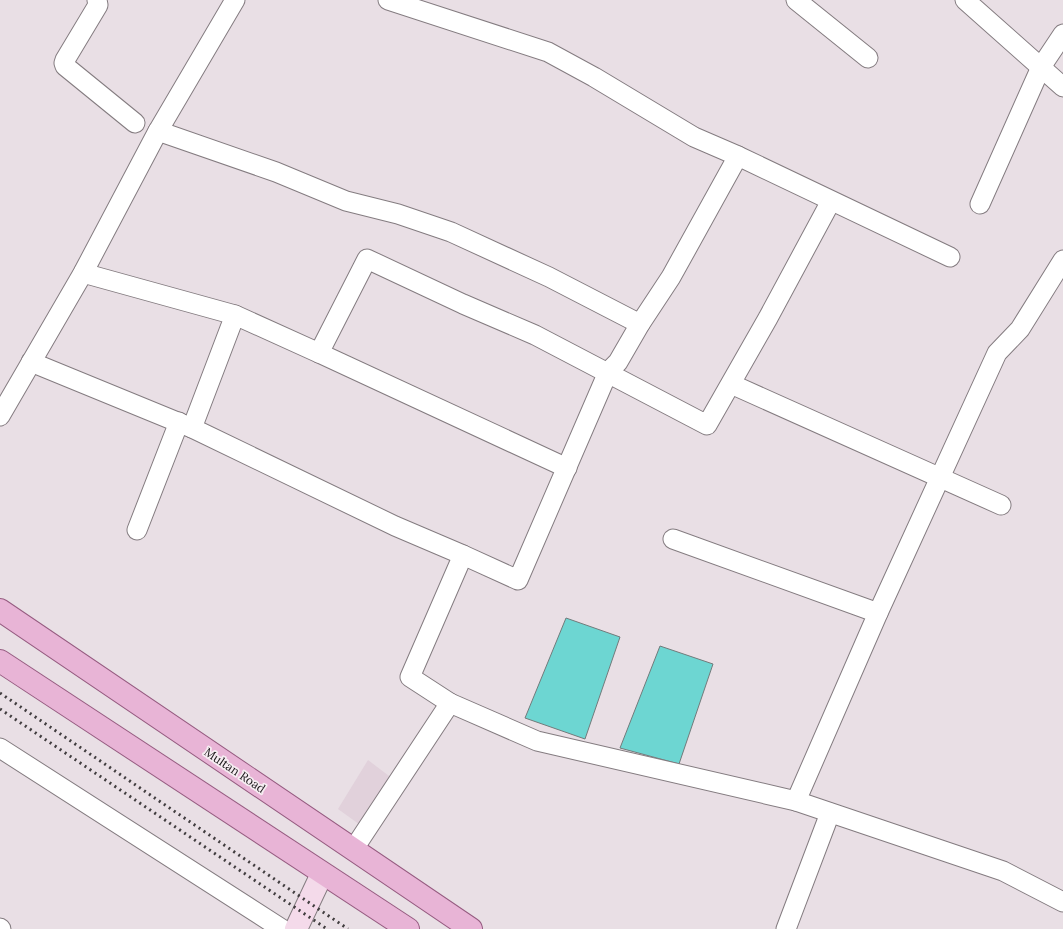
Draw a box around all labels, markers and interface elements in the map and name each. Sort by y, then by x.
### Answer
street label: Multan Road [202,744,268,796]

